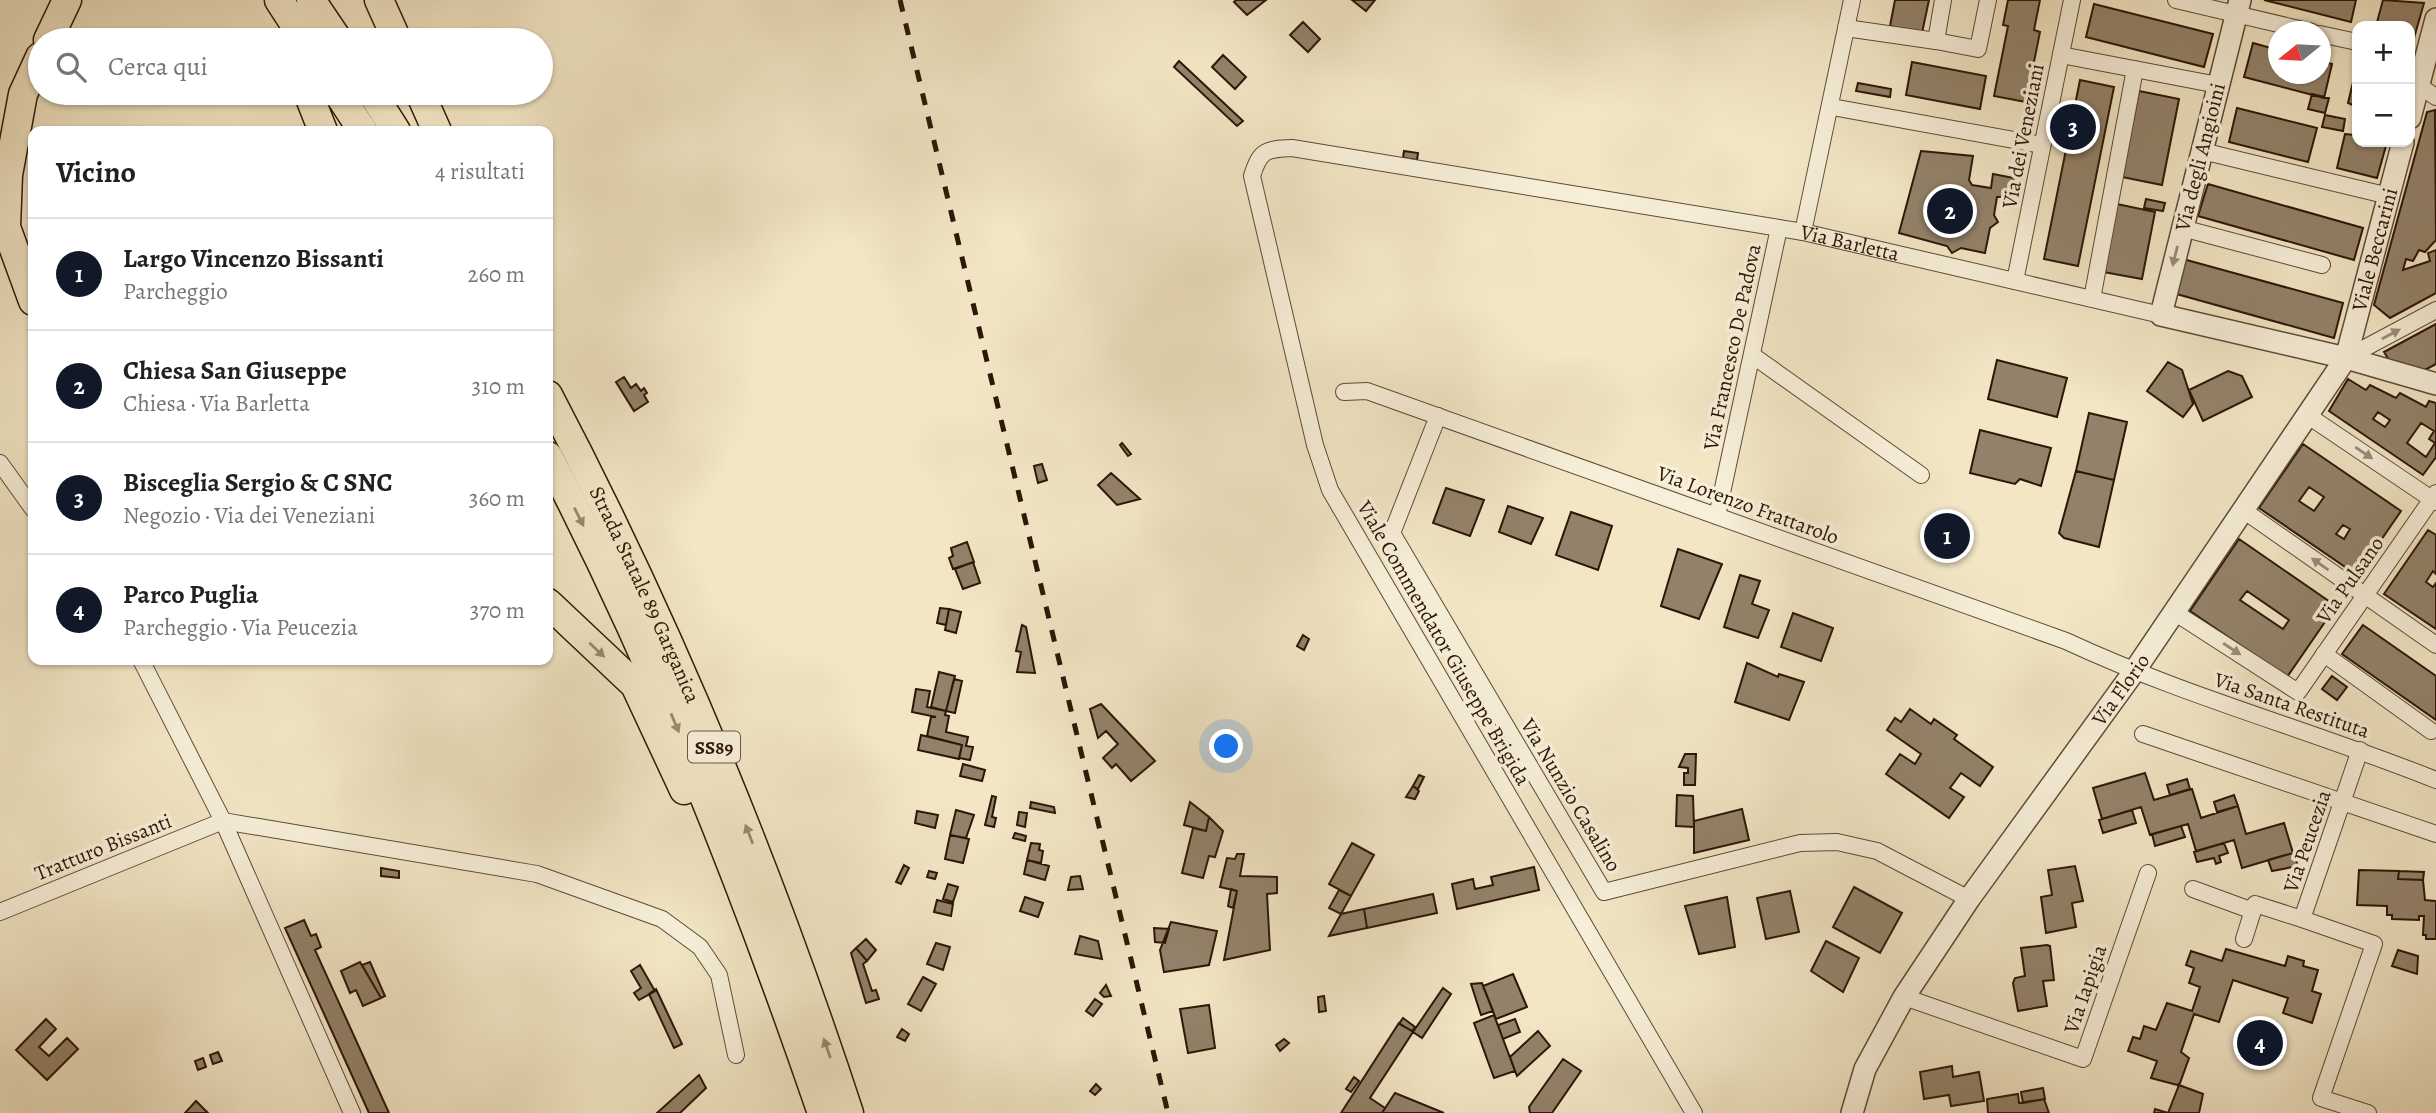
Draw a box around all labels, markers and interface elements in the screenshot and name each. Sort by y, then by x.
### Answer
north arrow [2268,21,2331,84]
map controls [2352,21,2415,147]
button: + [2352,21,2415,84]
search box [28,28,553,105]
icon: search [52,48,90,86]
text: Cerca qui [108,49,208,84]
street label: Via dei Veneziani [1995,61,2051,212]
street label: Via degli Angioini [2168,80,2232,235]
button: − [2352,84,2415,147]
pin: 3 [2050,101,2096,153]
text: Vicino [56,152,136,192]
text: 4 risultati [435,156,525,187]
pin: 2 [1927,185,1973,237]
street label: Viale Beccarini [2345,185,2404,315]
street label: Via Barletta [1797,218,1902,268]
text: Largo Vincenzo Bissanti [123,241,384,276]
street label: Via Francesco De Padova [1696,241,1768,454]
one-way arrow [2169,245,2180,267]
text: 1 [75,259,83,290]
text: 260 m [467,259,525,290]
text: Parcheggio [123,276,228,307]
one-way arrow [2381,328,2401,340]
text: Chiesa San Giuseppe [123,353,347,388]
text: 2 [73,371,85,402]
text: 310 m [472,371,525,402]
text: Chiesa · Via Barletta [123,388,310,419]
one-way arrow [2355,446,2373,460]
street label: Via Lorenzo Frattarolo [1652,459,1843,551]
text: Bisceglia Sergio & C SNC [123,465,393,500]
street label: Strada Statale 89 Garganica [583,482,707,708]
text: 3 [74,483,84,514]
text: 360 m [469,483,525,514]
street label: Viale Commendator Giuseppe Brigida [1350,495,1537,791]
text: Negozio · Via dei Veneziani [123,500,375,531]
one-way arrow [573,507,584,527]
pin: 1 [1924,510,1970,562]
street label: Via Pulsano [2309,531,2390,630]
one-way arrow [2311,557,2329,571]
text: Parco Puglia [123,577,259,612]
text: 4 [74,595,84,626]
text: 370 m [470,595,525,626]
text: Parcheggio · Via Peucezia [123,612,358,643]
one-way arrow [589,641,606,658]
one-way arrow [2222,642,2241,655]
street label: Via Florio [2085,648,2156,732]
street label: Via Santa Restituta [2210,665,2374,745]
street label: Via Nunzio Casalino [1514,712,1628,877]
one-way arrow [669,713,681,733]
your location [1209,729,1243,763]
road number: SS89 [688,732,740,762]
street label: Via Peucezia [2276,786,2338,897]
street label: Tratturo Bissanti [30,807,176,887]
one-way arrow [744,824,755,845]
street label: Via Iapigia [2056,941,2113,1038]
pin: 4 [2237,1017,2283,1069]
one-way arrow [821,1038,832,1059]

